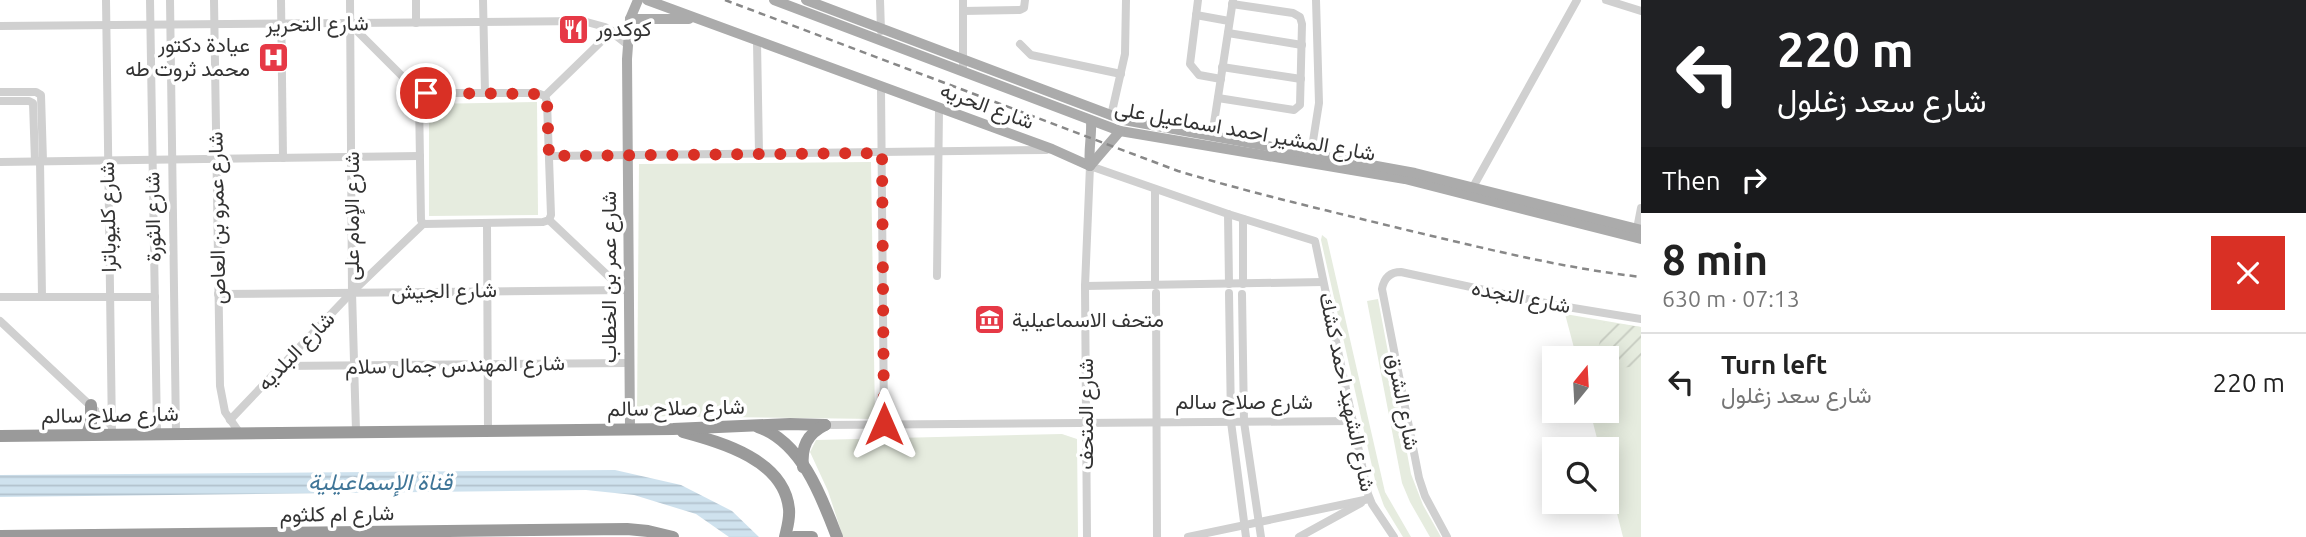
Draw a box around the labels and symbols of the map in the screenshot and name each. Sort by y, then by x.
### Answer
street label: شارع التحرير [264,10,369,39]
restaurant icon: كوكدور [556,12,590,46]
place label: كوكدور [595,16,652,42]
place label: عيادة دكتور محمد ثروت طه [125,32,250,82]
hospital icon: عيادة دكتور محمد ثروت طه [256,40,290,74]
pin [396,63,456,123]
street label: شارع الحريه [936,77,1037,136]
street label: شارع المشير احمد اسماعيل على [1112,95,1377,168]
street label: شارع عمرو بن العاص [202,131,233,305]
street label: شارع الإمام على [339,151,366,281]
street label: شارع كليوباترا [94,161,123,273]
street label: شارع الثورة [139,172,168,262]
street label: شارع عمر بن الخطاب [596,191,623,363]
street label: شارع النجده [1469,275,1573,320]
street label: شارع الجيش [391,277,497,306]
street label: شارع الشهيد احمد كشك [1312,290,1381,494]
museum icon: متحف الاسماعيلية [972,303,1006,337]
street label: شارع البلديه [252,306,341,397]
place label: متحف الاسماعيلية [1012,307,1164,332]
north arrow [1542,346,1619,424]
street label: شارع المهندس جمال سلام [345,350,565,381]
street label: شارع الشرق [1380,352,1425,453]
street label: شارع المتحف [1073,358,1100,470]
position arrow [847,387,921,461]
street label: شارع صلاح سالم [1175,389,1313,416]
street label: شارع صلاح سالم [607,394,745,423]
street label: شارع صلاح سالم [41,401,179,430]
water label: قناة الإسماعيلية [308,469,454,497]
street label: شارع ام كلثوم [279,500,395,529]

